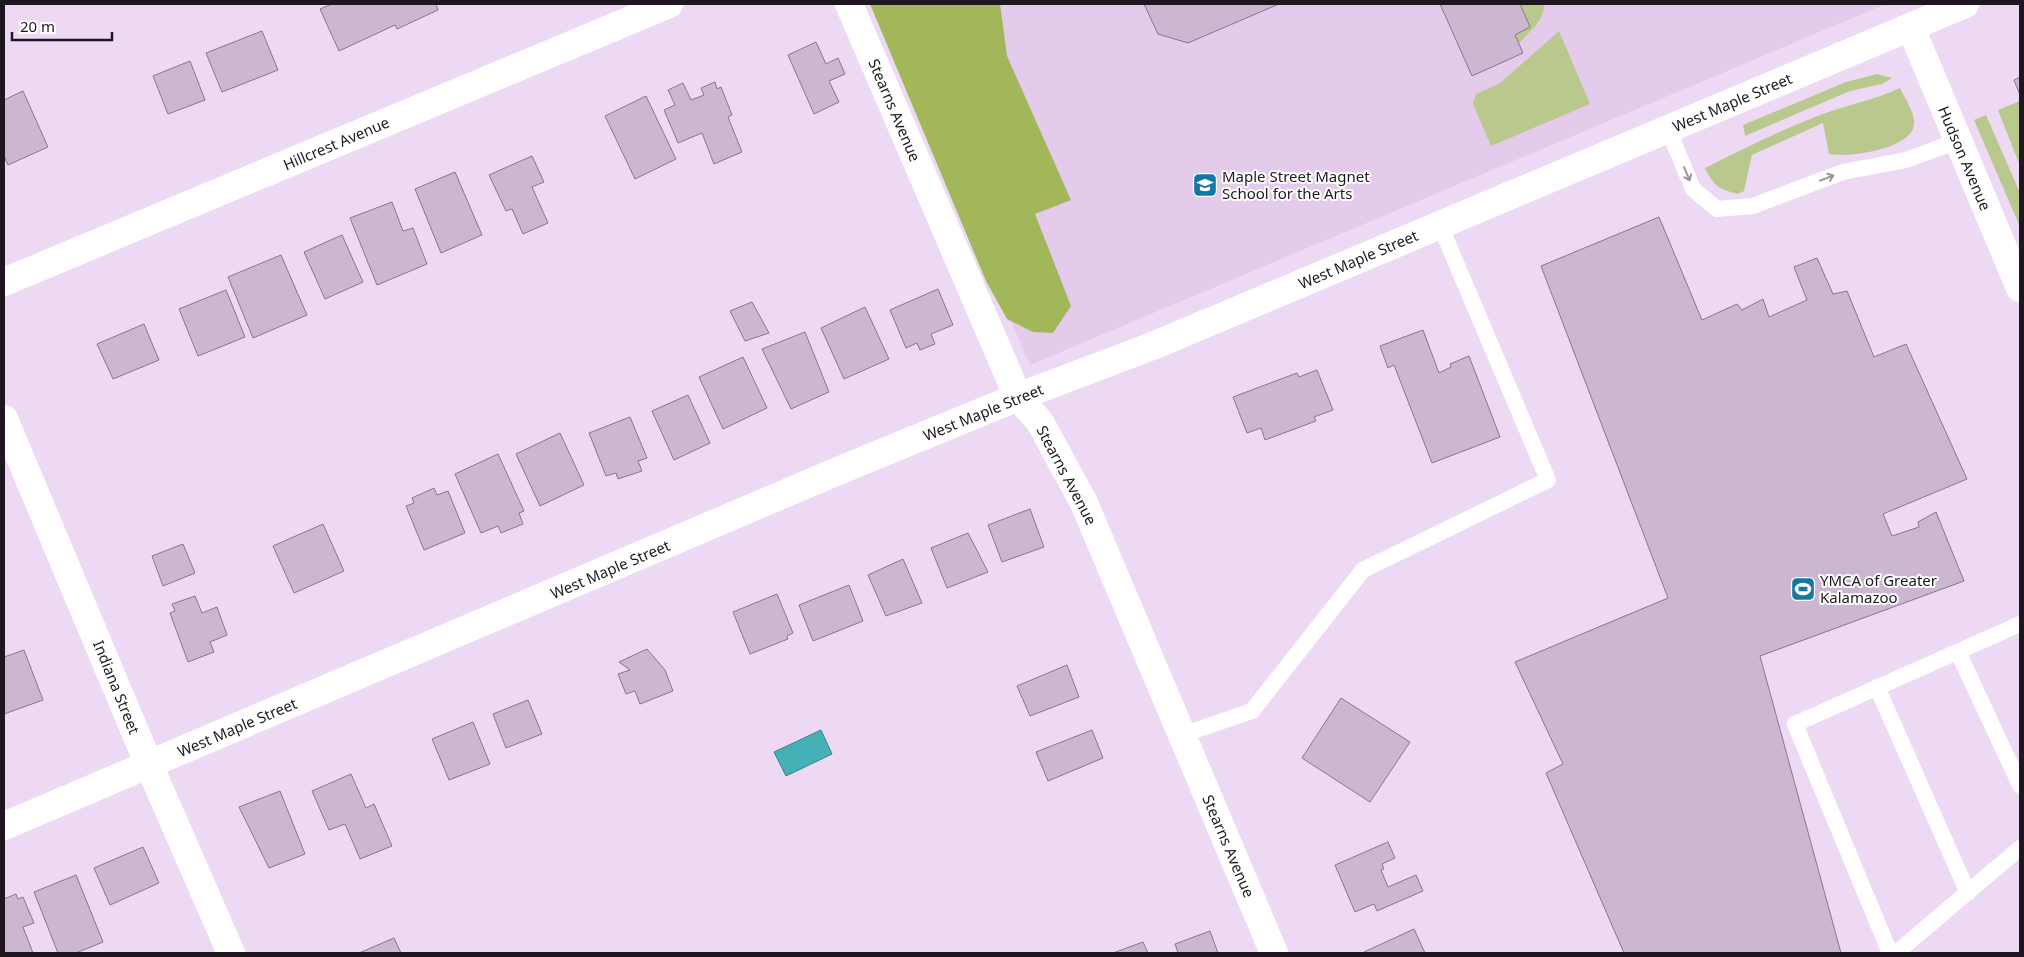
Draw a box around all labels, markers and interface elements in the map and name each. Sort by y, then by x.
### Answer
scale bar [12,10,112,42]
text: 20 m [20,16,55,36]
street label: Stearns Avenue [864,56,926,164]
street label: West Maple Street [1669,68,1795,136]
street label: Hudson Avenue [1934,103,1996,213]
street label: Hillcrest Avenue [280,112,392,174]
place label: Maple Street Magnet School for the Arts [1222,166,1370,203]
one-way arrow [1683,166,1692,181]
school or university icon: Maple Street Magnet School for the Arts [1192,172,1218,198]
one-way arrow [1819,173,1834,182]
street label: West Maple Street [1295,225,1421,293]
street label: West Maple Street [920,379,1047,445]
street label: Stearns Avenue [1032,422,1102,528]
street label: West Maple Street [547,535,673,603]
place label: YMCA of Greater Kalamazoo [1820,570,1937,607]
sports icon: YMCA of Greater Kalamazoo [1790,576,1816,602]
street label: Indiana Street [89,637,145,737]
street label: West Maple Street [174,693,300,761]
street label: Stearns Avenue [1198,792,1260,900]

